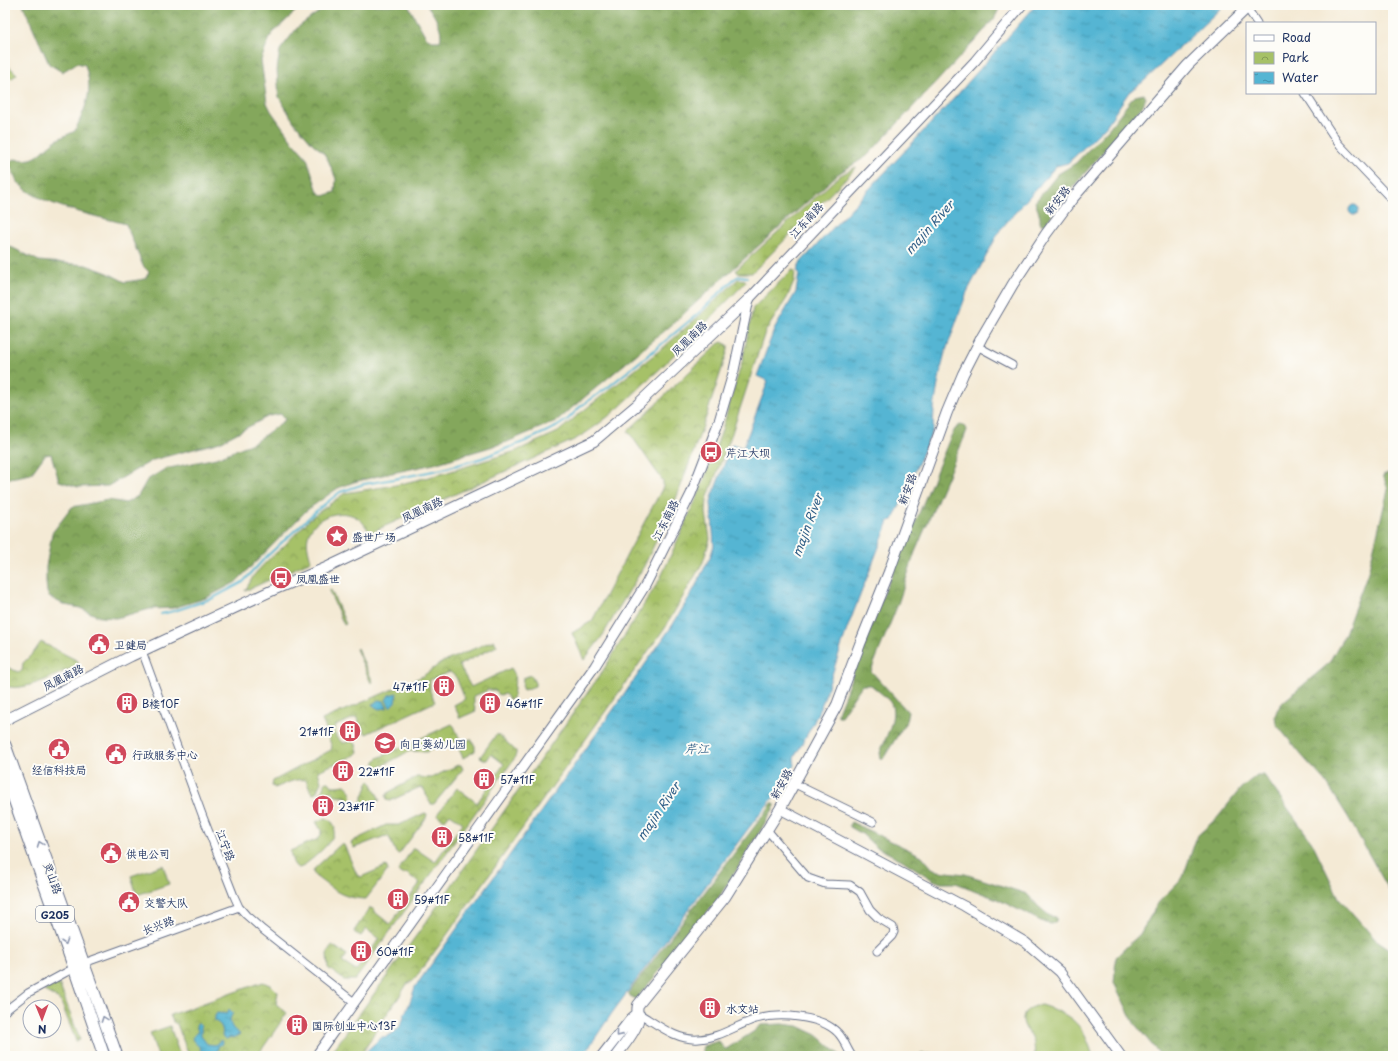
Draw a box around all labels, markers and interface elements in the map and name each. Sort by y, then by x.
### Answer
legend [1246,22,1376,94]
text: Road [1282,28,1311,46]
text: Park [1282,48,1309,66]
text: Water [1282,68,1319,86]
street label: 新安路 [1040,182,1074,218]
water label: majin River [900,195,959,258]
street label: 江东南路 [785,198,827,242]
street label: 凤凰南路 [667,317,711,359]
bus stop icon: 芹江大坝 [698,439,724,465]
place label: 芹江大坝 [726,444,770,461]
street label: 新安路 [893,471,921,507]
water label: majin River [787,489,827,559]
street label: 凤凰南路 [398,492,446,526]
street label: 江东南路 [647,497,683,543]
place icon: 盛世广场 [324,523,350,549]
place label: 盛世广场 [352,528,396,545]
bus stop icon: 凤凰盛世 [268,565,294,591]
place label: 凤凰盛世 [296,570,340,587]
public building icon: 卫健局 [86,631,112,657]
place label: 卫健局 [114,636,147,653]
street label: 凤凰南路 [40,659,86,695]
building icon: 47#11F [431,673,457,699]
place label: 47#11F [393,678,428,695]
building icon: B楼10F [114,690,140,716]
building icon: 46#11F [477,690,503,716]
place label: B楼10F [142,695,180,712]
place label: 46#11F [506,695,543,712]
building icon: 21#11F [337,718,363,744]
place label: 21#11F [299,723,334,740]
school or university icon: 向日葵幼儿园 [372,730,398,756]
place label: 向日葵幼儿园 [400,735,466,752]
public building icon: 经信科技局 [46,736,72,762]
water label: 芹江 [685,739,710,757]
public building icon: 行政服务中心 [103,741,129,767]
place label: 行政服务中心 [132,746,198,763]
building icon: 22#11F [330,758,356,784]
place label: 经信科技局 [32,761,87,778]
place label: 22#11F [358,763,395,780]
street label: 新安路 [766,765,796,803]
building icon: 57#11F [471,766,497,792]
place label: 57#11F [500,771,535,788]
water label: majin River [632,777,685,844]
building icon: 23#11F [310,793,336,819]
place label: 23#11F [338,798,375,815]
building icon: 58#11F [429,824,455,850]
street label: 江宁路 [212,827,240,863]
place label: 58#11F [458,829,494,846]
public building icon: 供电公司 [98,840,124,866]
one-way arrow [37,841,45,848]
place label: 供电公司 [126,845,170,862]
street label: 灵山路 [39,860,67,896]
building icon: 59#11F [385,886,411,912]
public building icon: 交警大队 [116,889,142,915]
place label: 59#11F [414,891,450,908]
place label: 交警大队 [144,894,188,911]
road number: G205 [36,906,74,922]
street label: 长兴路 [140,911,176,939]
building icon: 60#11F [348,938,374,964]
one-way arrow [61,939,69,946]
place label: 60#11F [376,943,414,960]
building icon: 水文站 [697,995,723,1021]
north arrow [22,999,62,1039]
place label: 水文站 [726,1000,759,1017]
building icon: 国际创业中心13F [284,1012,310,1038]
one-way arrow [101,1016,109,1023]
place label: 国际创业中心13F [312,1017,397,1034]
text: N [37,1021,47,1038]
one-way arrow [617,1029,624,1036]

